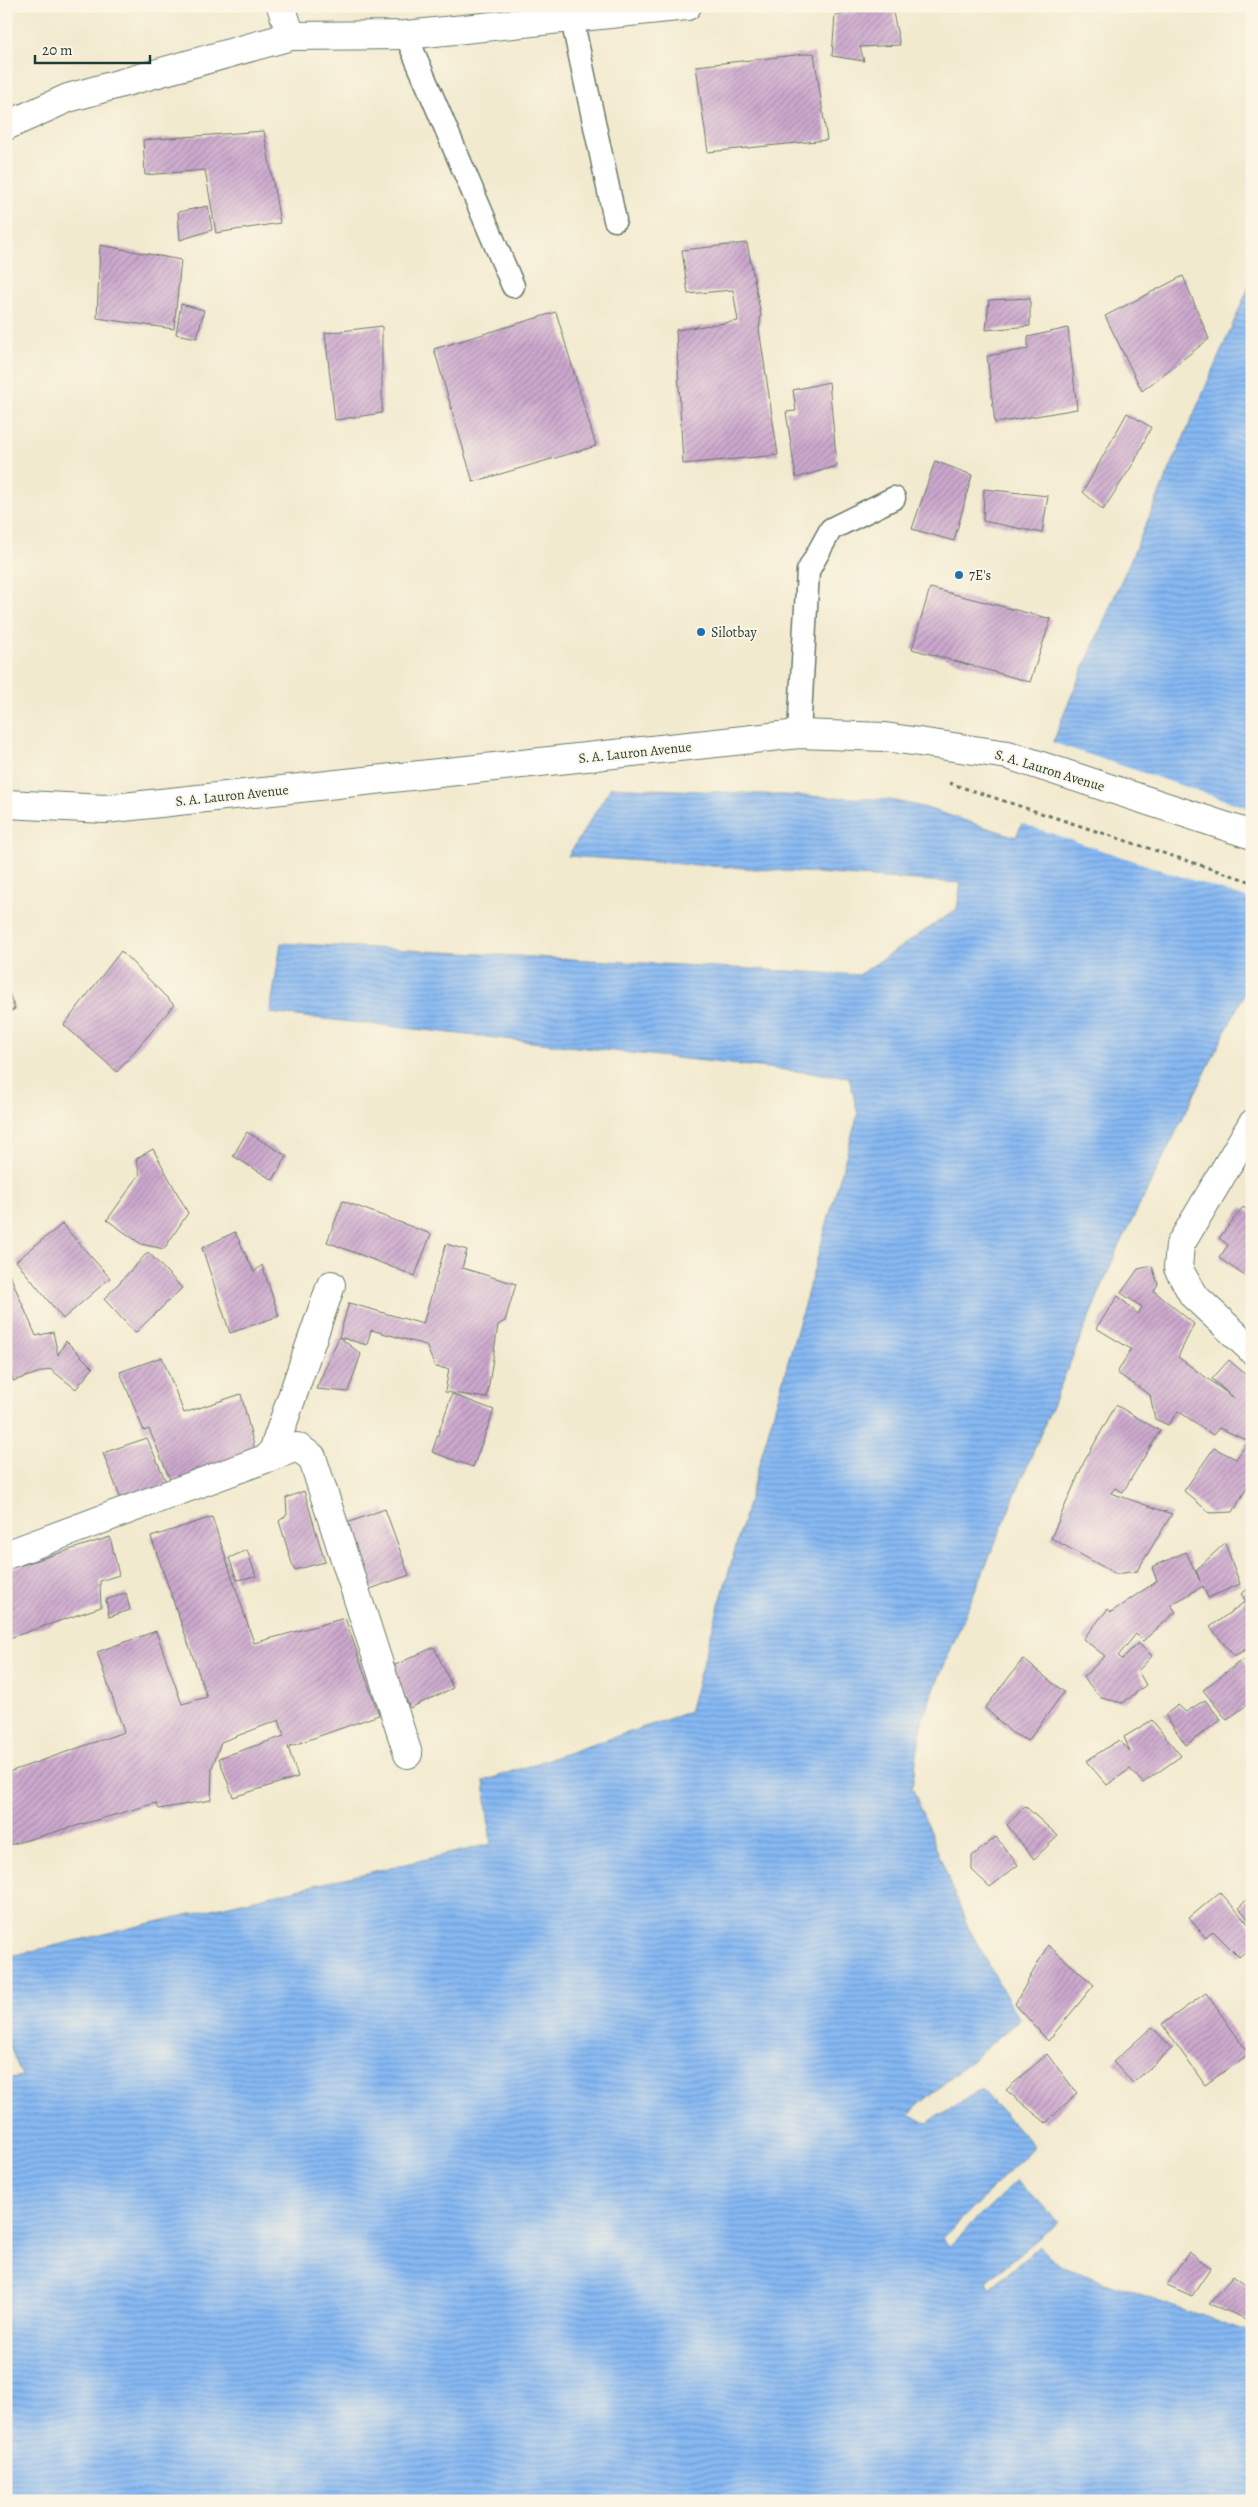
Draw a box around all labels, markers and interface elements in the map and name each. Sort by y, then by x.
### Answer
scale bar [35,32,150,64]
text: 20 m [42,40,73,60]
place label: 7E's [969,566,991,585]
marker: 7E's [953,569,965,581]
place label: Silotbay [711,623,758,642]
marker: Silotbay [695,626,707,638]
street label: S. A. Lauron Avenue [577,737,693,768]
street label: S. A. Lauron Avenue [993,745,1107,796]
street label: S. A. Lauron Avenue [174,780,290,811]

